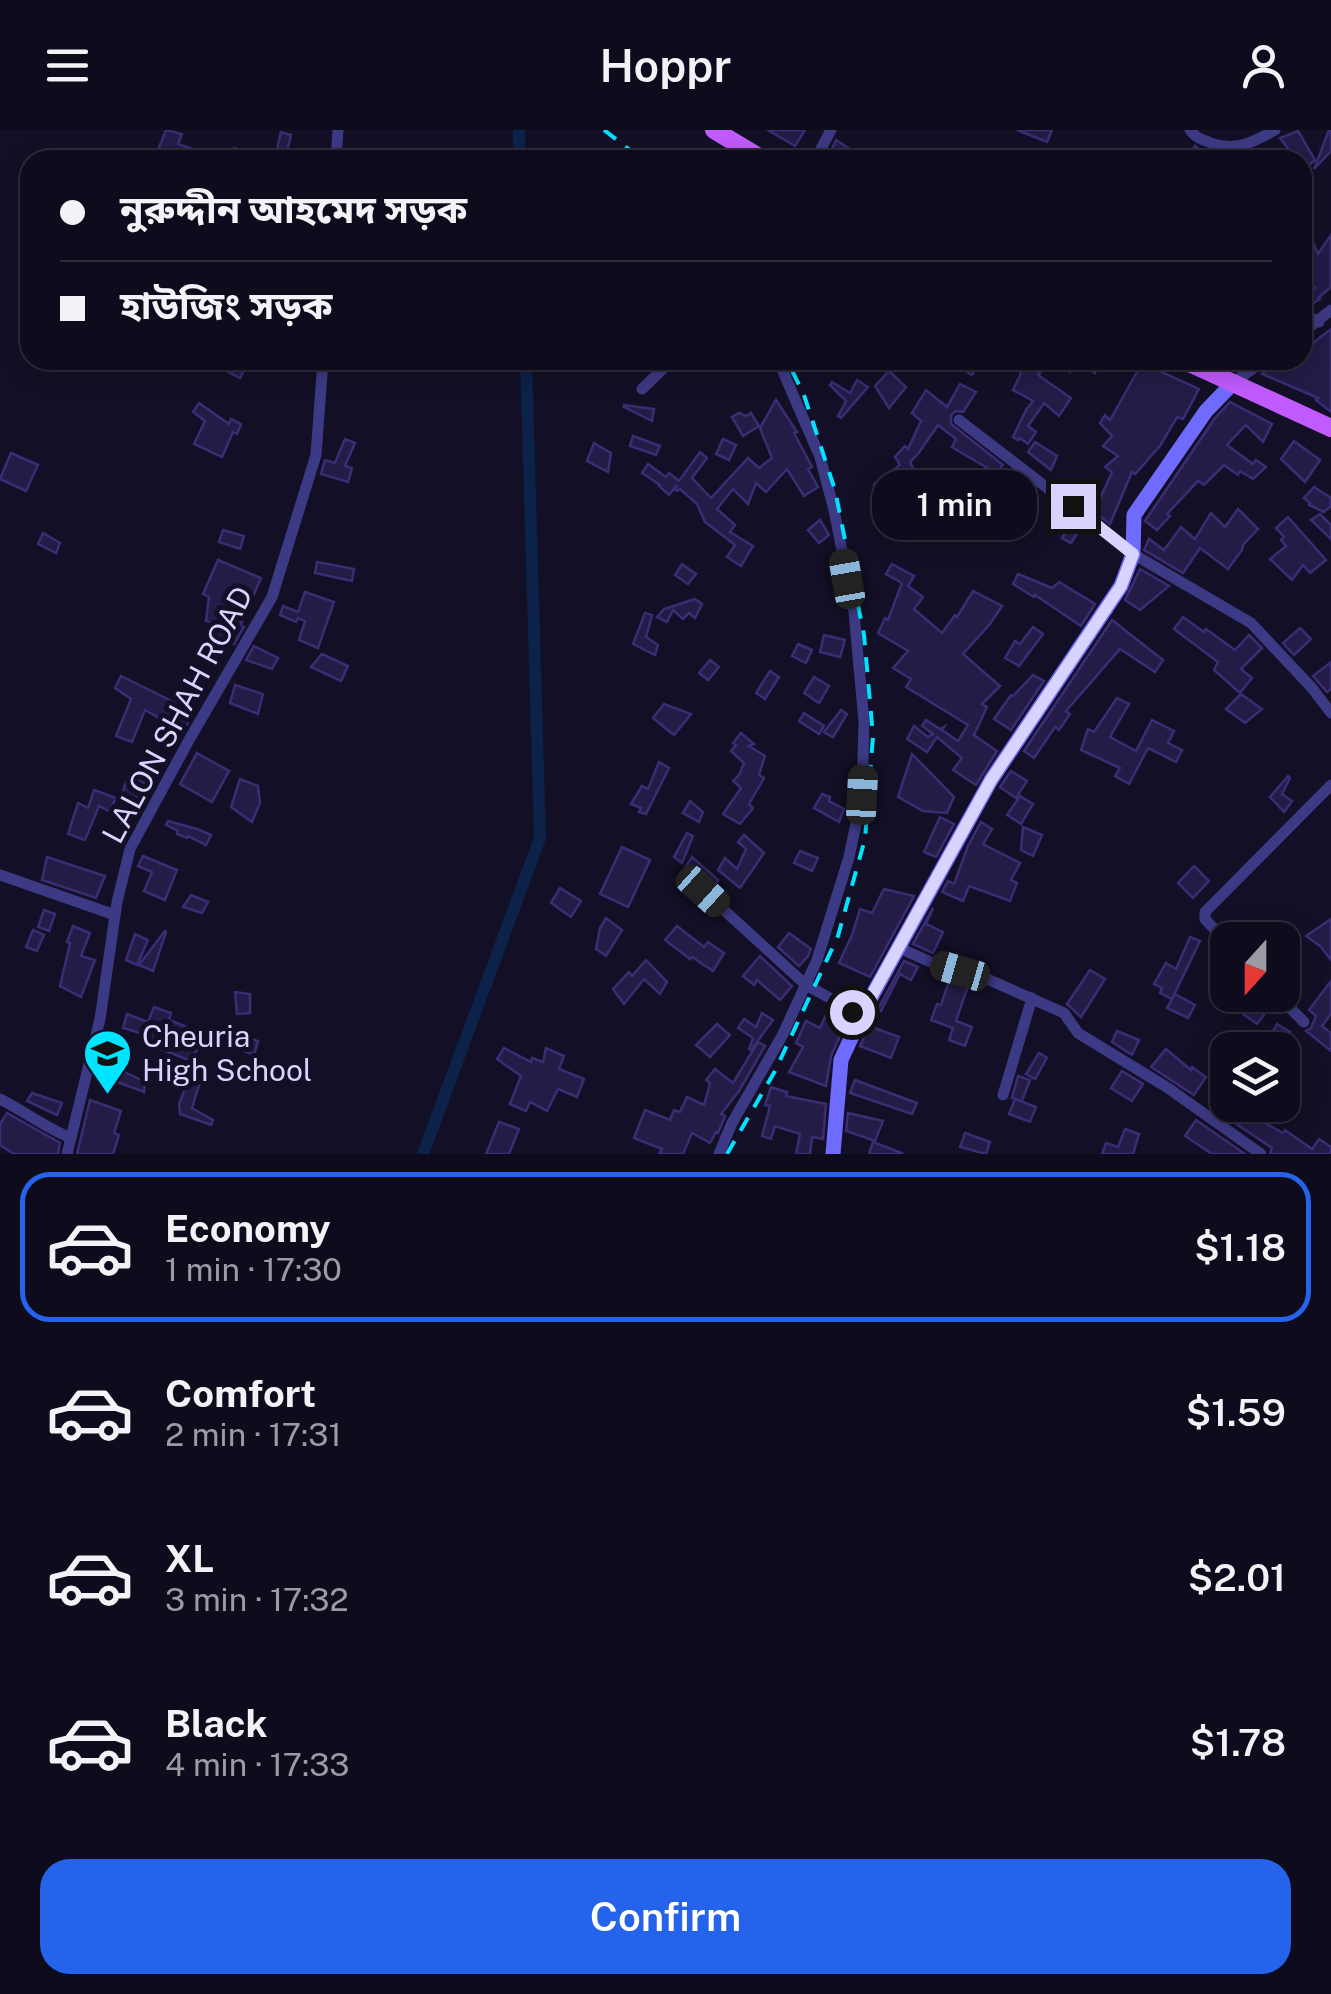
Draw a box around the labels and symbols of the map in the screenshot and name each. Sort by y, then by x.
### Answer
callout: 1 min [873,471,1038,541]
route end [1051,484,1096,529]
car [827,547,867,611]
street label: LALON SHAH ROAD [94,580,260,849]
car [845,764,879,826]
car [671,860,735,922]
north arrow [1210,922,1300,1012]
car [927,948,993,994]
route start [830,990,875,1035]
place label: Cheuria High School [142,1018,312,1088]
school or university icon: Cheuria High School [81,1028,133,1096]

